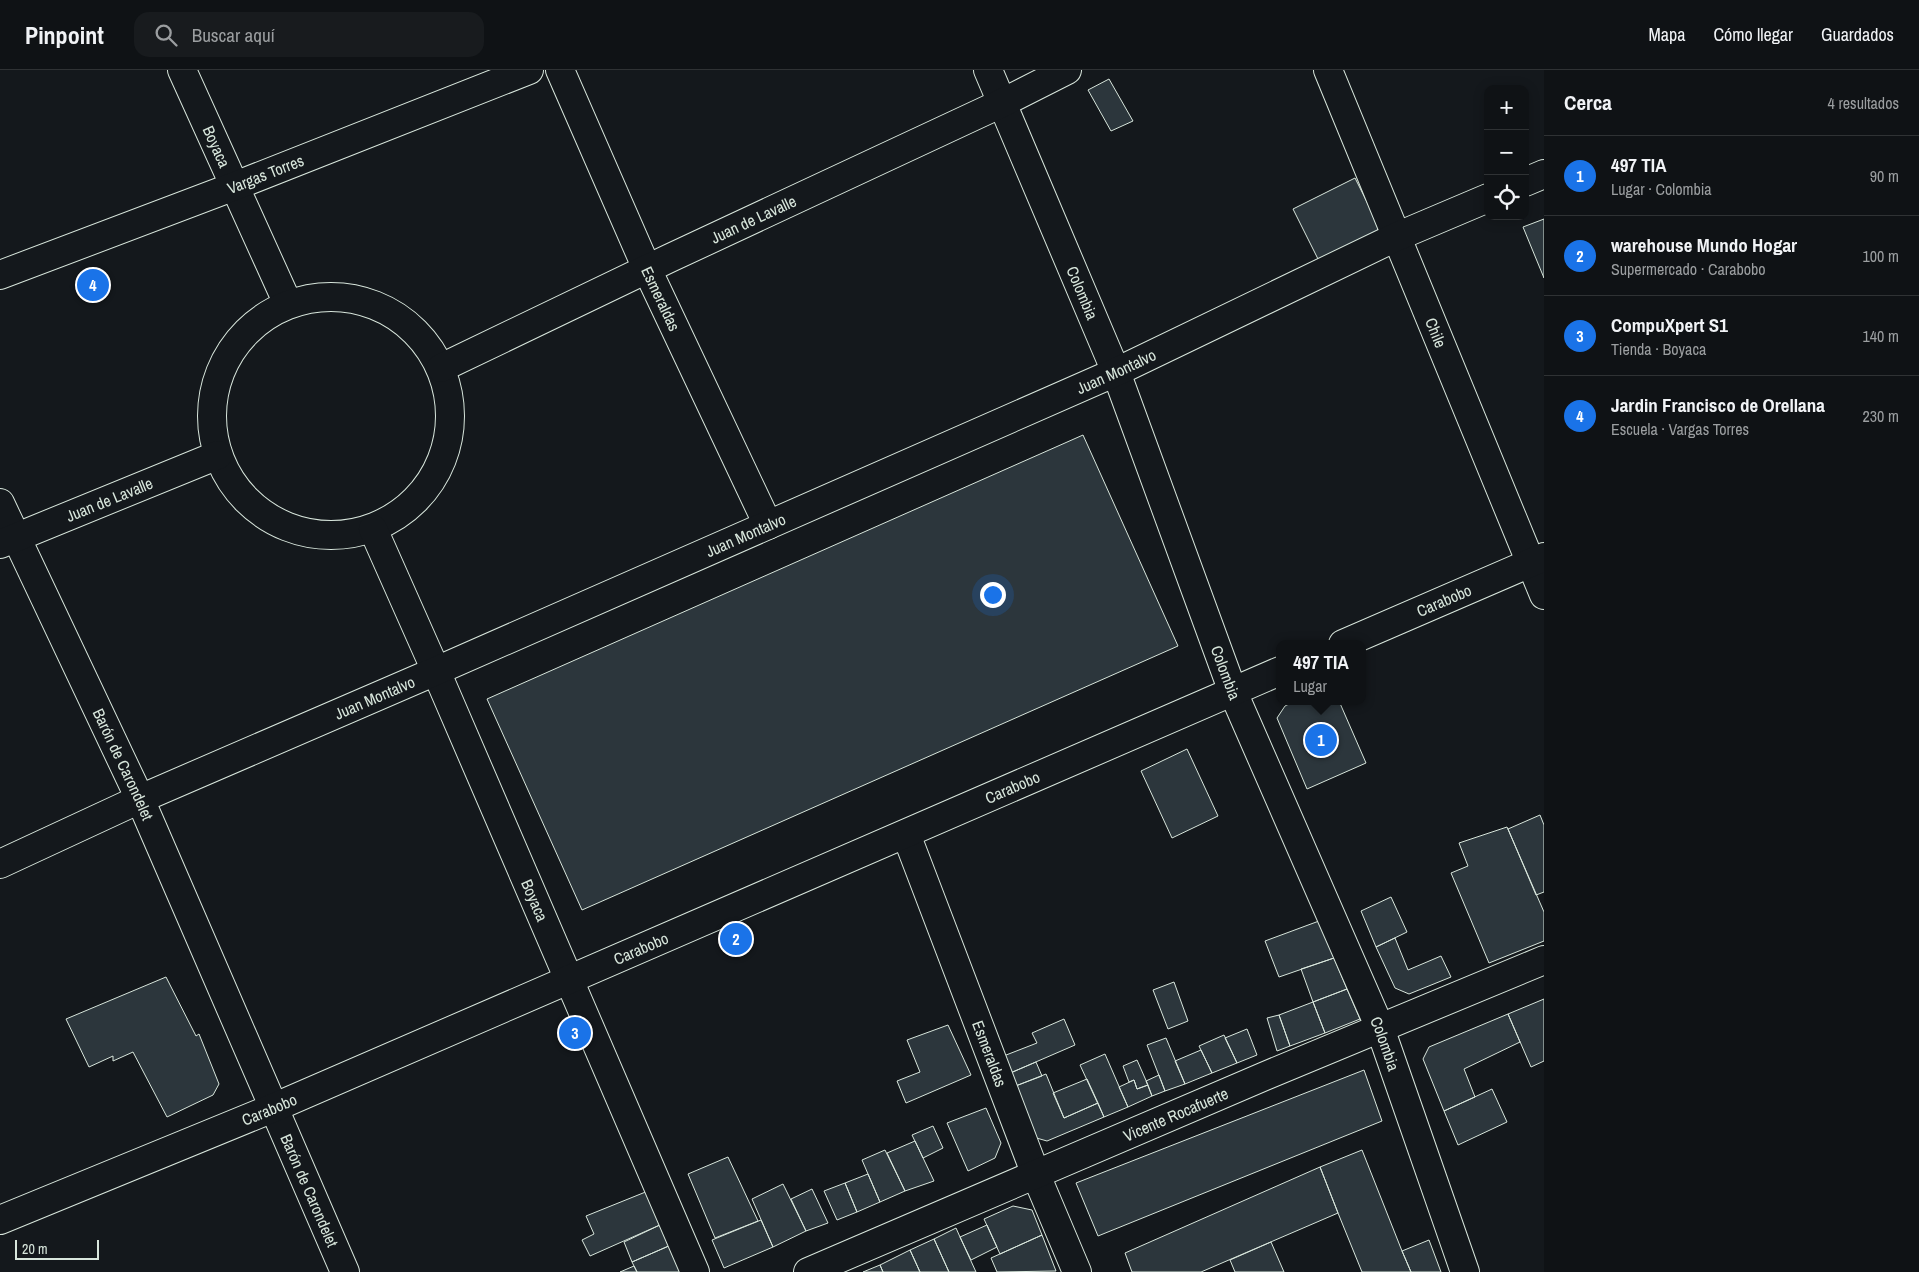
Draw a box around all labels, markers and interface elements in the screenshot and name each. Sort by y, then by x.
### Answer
search box [134,12,484,57]
text: Pinpoint [25,19,104,51]
icon: search [152,21,180,49]
text: Buscar aquí [192,22,275,48]
text: Mapa [1648,22,1685,47]
text: Cómo llegar [1713,22,1793,47]
text: Guardados [1821,22,1894,47]
map controls [1484,85,1529,220]
button: + [1484,85,1529,130]
text: Cerca [1564,88,1612,117]
text: 4 resultados [1828,92,1899,114]
street label: Boyaca [198,122,236,172]
button: − [1484,130,1529,175]
street label: Vargas Torres [224,149,307,199]
text: 497 TIA [1611,152,1666,178]
text: 1 [1576,165,1584,187]
text: 90 m [1870,165,1899,187]
button: locate [1484,175,1529,220]
text: Lugar · Colombia [1611,178,1712,200]
street label: Juan de Lavalle [707,190,800,249]
text: warehouse Mundo Hogar [1611,232,1797,258]
text: 2 [1576,245,1584,267]
text: 100 m [1863,245,1899,267]
text: Supermercado · Carabobo [1611,258,1766,280]
street label: Esmeraldas [636,263,686,335]
street label: Colombia [1061,263,1104,324]
pin: 4 [77,266,109,304]
text: CompuXpert S1 [1611,312,1728,338]
street label: Chile [1420,314,1452,351]
text: 3 [1576,325,1584,347]
text: 140 m [1863,325,1899,347]
text: Tienda · Boyaca [1611,338,1706,360]
street label: Juan Montalvo [1073,343,1160,399]
text: Jardin Francisco de Orellana [1611,392,1825,418]
text: 4 [1576,405,1584,427]
text: 230 m [1863,405,1899,427]
text: Escuela · Vargas Torres [1611,418,1749,440]
street label: Juan de Lavalle [63,472,156,527]
street label: Juan Montalvo [702,508,789,562]
street label: Carabobo [1413,579,1475,622]
your location [980,582,1006,608]
popup [1276,640,1366,705]
street label: Colombia [1206,642,1246,704]
text: 497 TIA [1293,649,1349,675]
street label: Juan Montalvo [331,670,418,725]
text: Lugar [1293,675,1327,697]
street label: Barón de Carondelet [88,705,159,824]
pin: 1 [1305,721,1337,759]
street label: Carabobo [981,766,1043,809]
street label: Boyaca [516,876,554,925]
pin: 2 [720,920,752,958]
street label: Carabobo [610,927,672,970]
street label: Colombia [1365,1013,1405,1074]
pin: 3 [559,1014,591,1052]
street label: Esmeraldas [967,1017,1012,1090]
street label: Vicente Rocafuerte [1120,1082,1231,1147]
street label: Carabobo [238,1088,300,1131]
street label: Barón de Carondelet [275,1130,344,1251]
scale bar [15,1237,99,1260]
text: 20 m [22,1240,48,1258]

